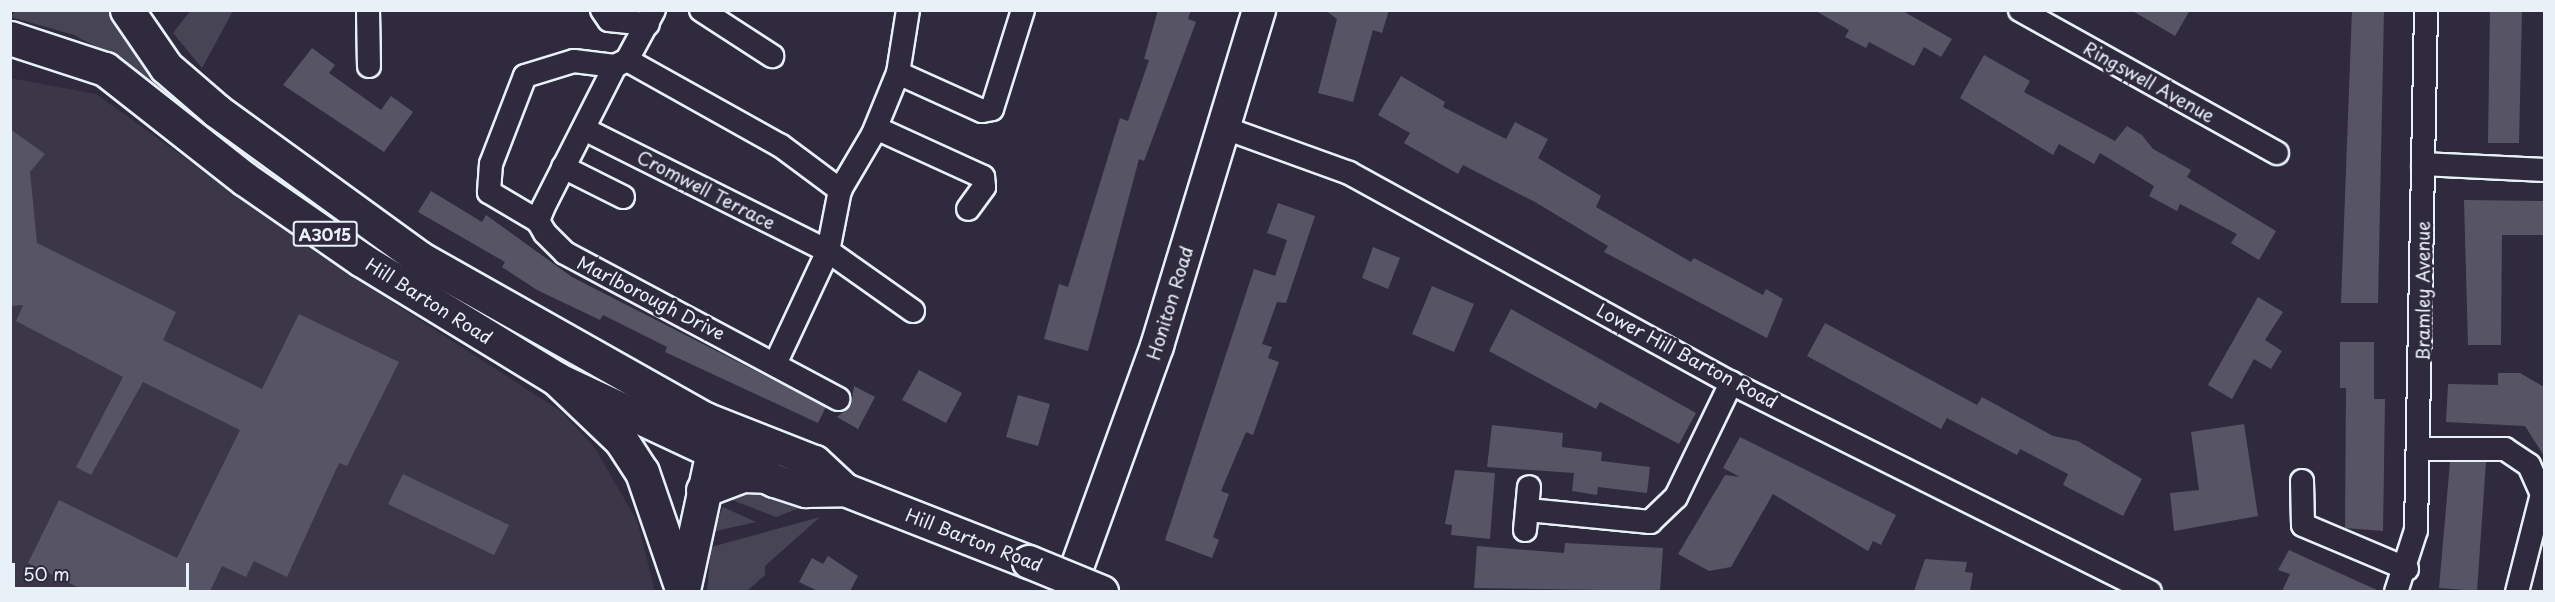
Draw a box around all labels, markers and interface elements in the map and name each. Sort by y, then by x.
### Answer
street label: Ringswell Avenue [2080,37,2218,127]
street label: Cromwell Terrace [634,146,778,234]
road number: A3015 [292,221,358,247]
street label: Bramley Avenue [2412,221,2434,361]
street label: Honiton Road [1142,244,1198,362]
street label: Marlborough Drive [573,251,729,345]
street label: Hill Barton Road [361,253,497,349]
street label: Lower Hill Barton Road [1592,299,1782,413]
street label: Hill Barton Road [902,504,1046,576]
scale bar [15,551,192,589]
text: 50 m [23,560,70,587]

